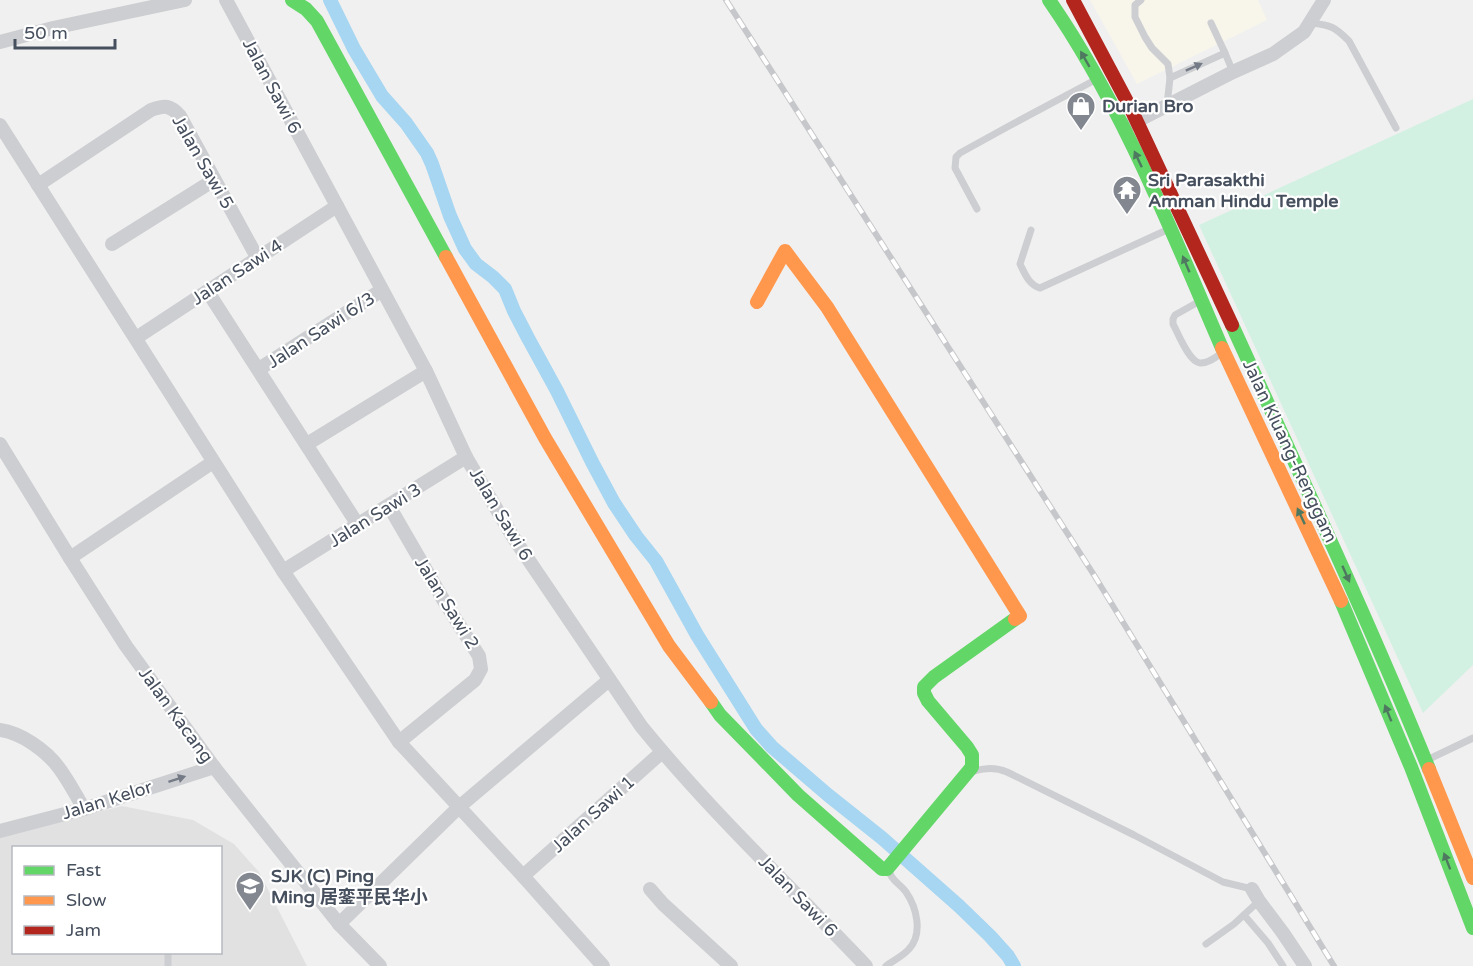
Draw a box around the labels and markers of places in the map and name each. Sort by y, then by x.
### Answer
shop icon: Durian Bro [1065,90,1097,132]
place label: Durian Bro [1102,95,1193,117]
place label: Sri Parasakthi Amman Hindu Temple [1148,169,1339,212]
temple icon: Sri Parasakthi Amman Hindu Temple [1111,174,1143,216]
place label: SJK (C) Ping Ming 居銮平民华小 [271,865,428,908]
school or university icon: SJK (C) Ping Ming 居銮平民华小 [234,870,266,912]

